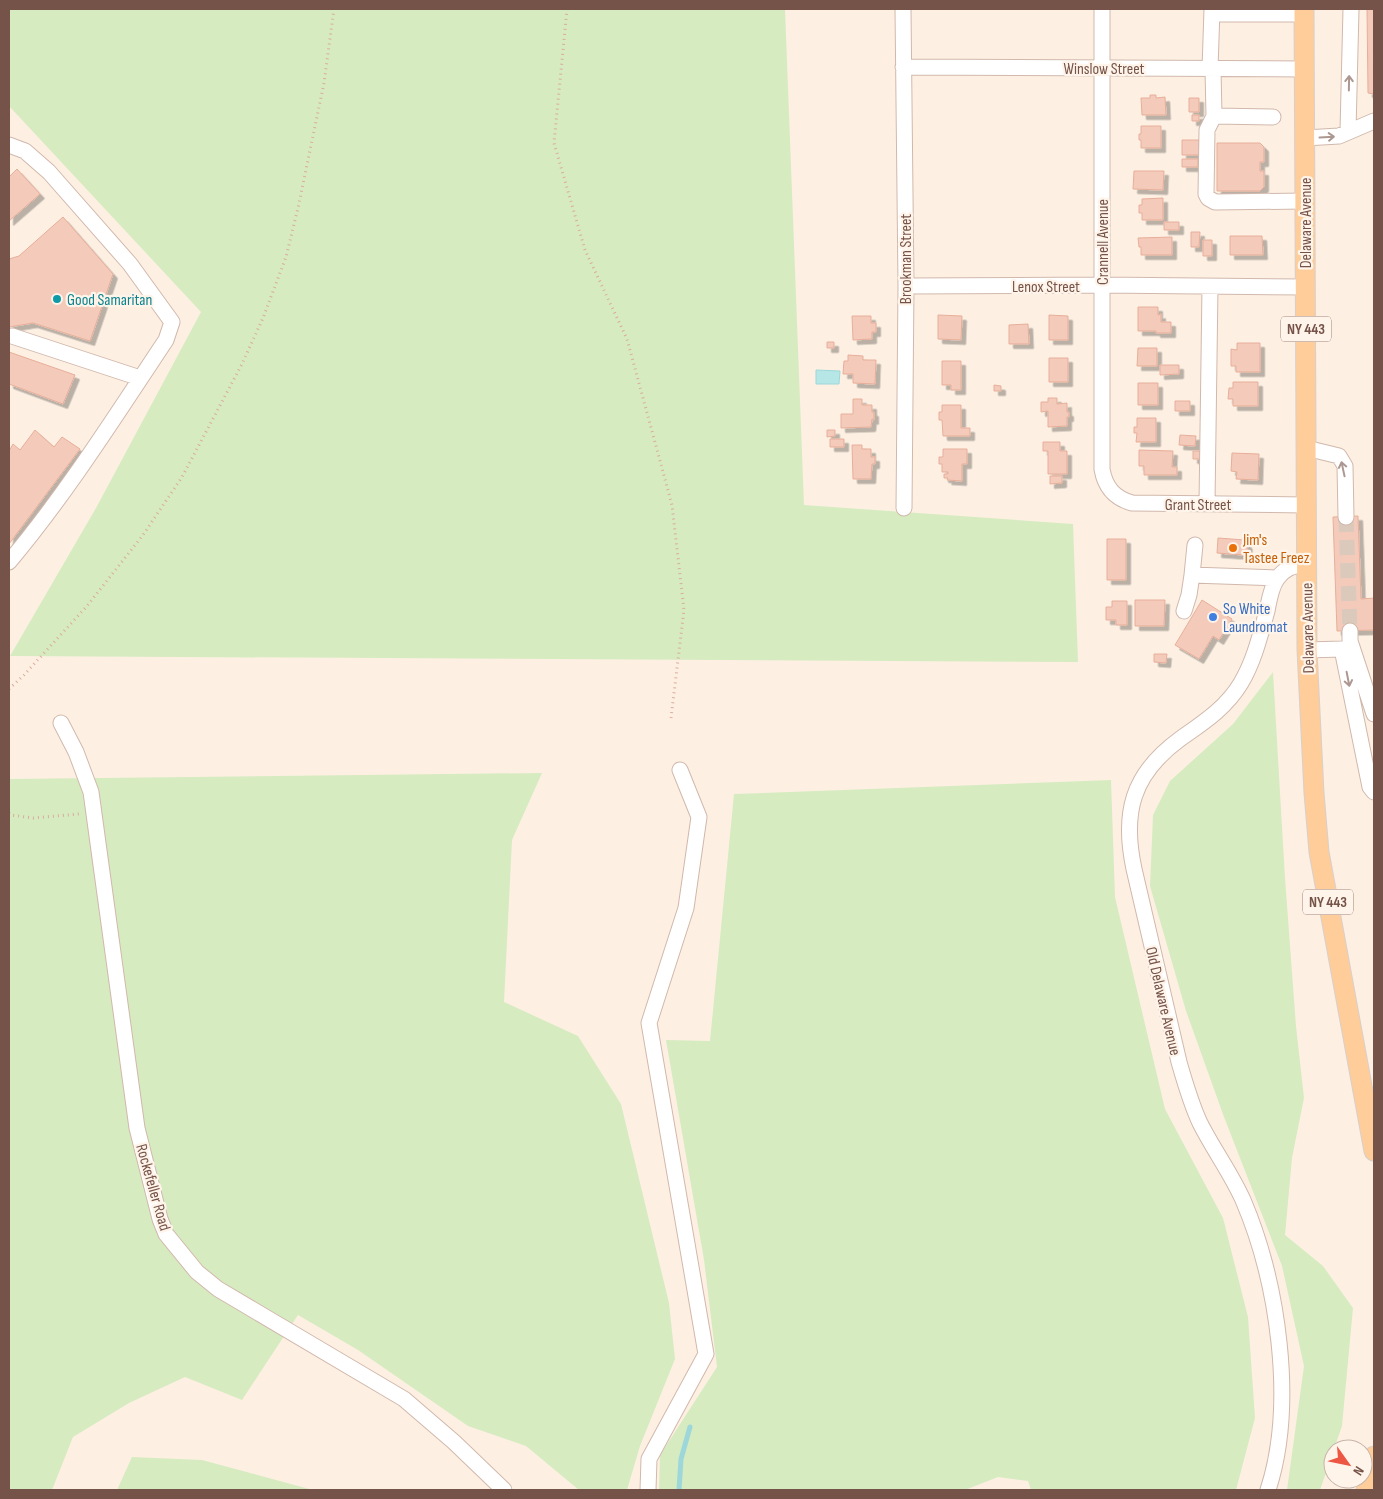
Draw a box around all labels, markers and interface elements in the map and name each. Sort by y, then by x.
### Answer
street label: Winslow Street [1064,60,1145,79]
one-way arrow [1344,75,1354,92]
one-way arrow [1319,133,1335,142]
street label: Delaware Avenue [1297,178,1316,268]
street label: Crannell Avenue [1094,199,1113,285]
street label: Brookman Street [897,214,916,304]
street label: Lenox Street [1012,278,1080,297]
place label: Good Samaritan [67,291,152,310]
marker: Good Samaritan [51,293,63,305]
road number: NY 443 [1281,316,1331,342]
one-way arrow [1338,461,1347,477]
street label: Grant Street [1165,496,1231,515]
place label: Jim's Tastee Freez [1242,531,1310,568]
marker: Jim's Tastee Freez [1227,542,1239,554]
street label: Delaware Avenue [1298,582,1319,673]
place label: So White Laundromat [1223,600,1288,637]
marker: So White Laundromat [1207,611,1219,623]
one-way arrow [1344,670,1354,686]
road number: NY 443 [1303,890,1353,914]
street label: Old Delaware Avenue [1141,945,1184,1057]
street label: Rockefeller Road [131,1142,174,1233]
north arrow [1323,1439,1373,1489]
text: N [1349,1463,1368,1479]

